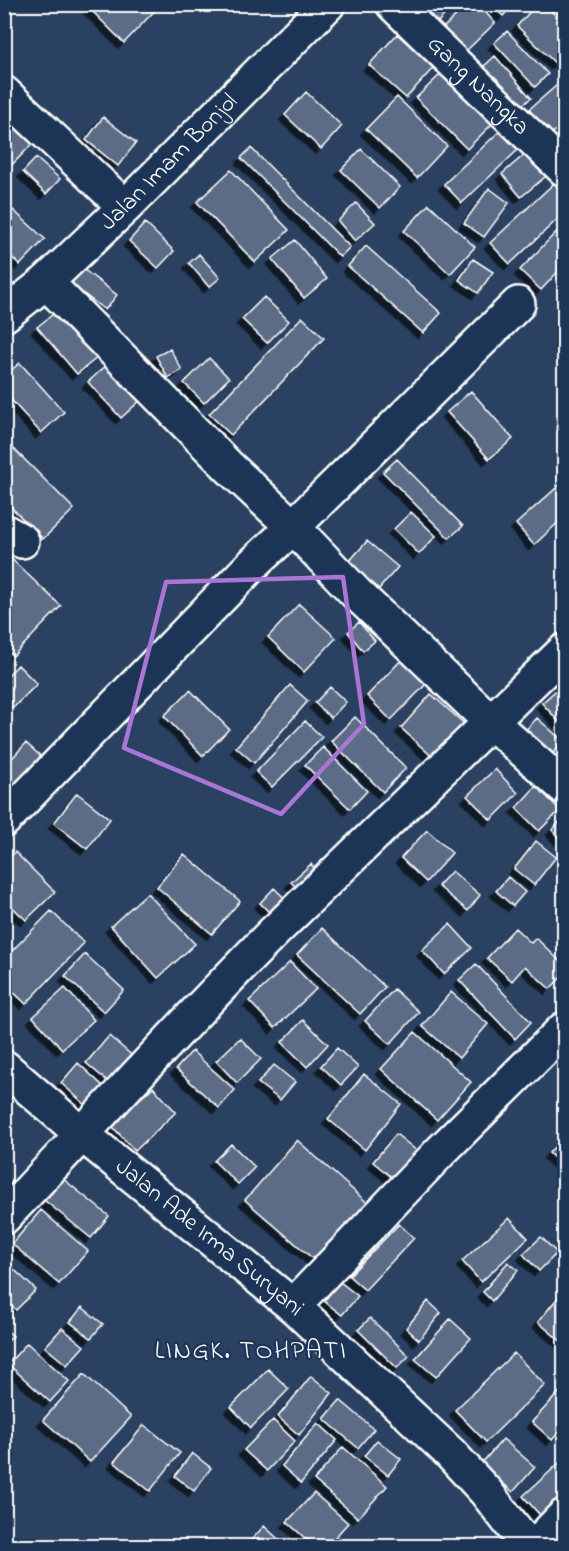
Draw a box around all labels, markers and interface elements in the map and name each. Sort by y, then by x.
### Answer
street label: Gang Nangka [419,28,537,144]
street label: Jalan Imam Bonjol [92,86,246,239]
street label: Jalan Ade Irma Suryani [107,1150,312,1325]
district label: LINGK. TOHPATI [155,1333,347,1371]

